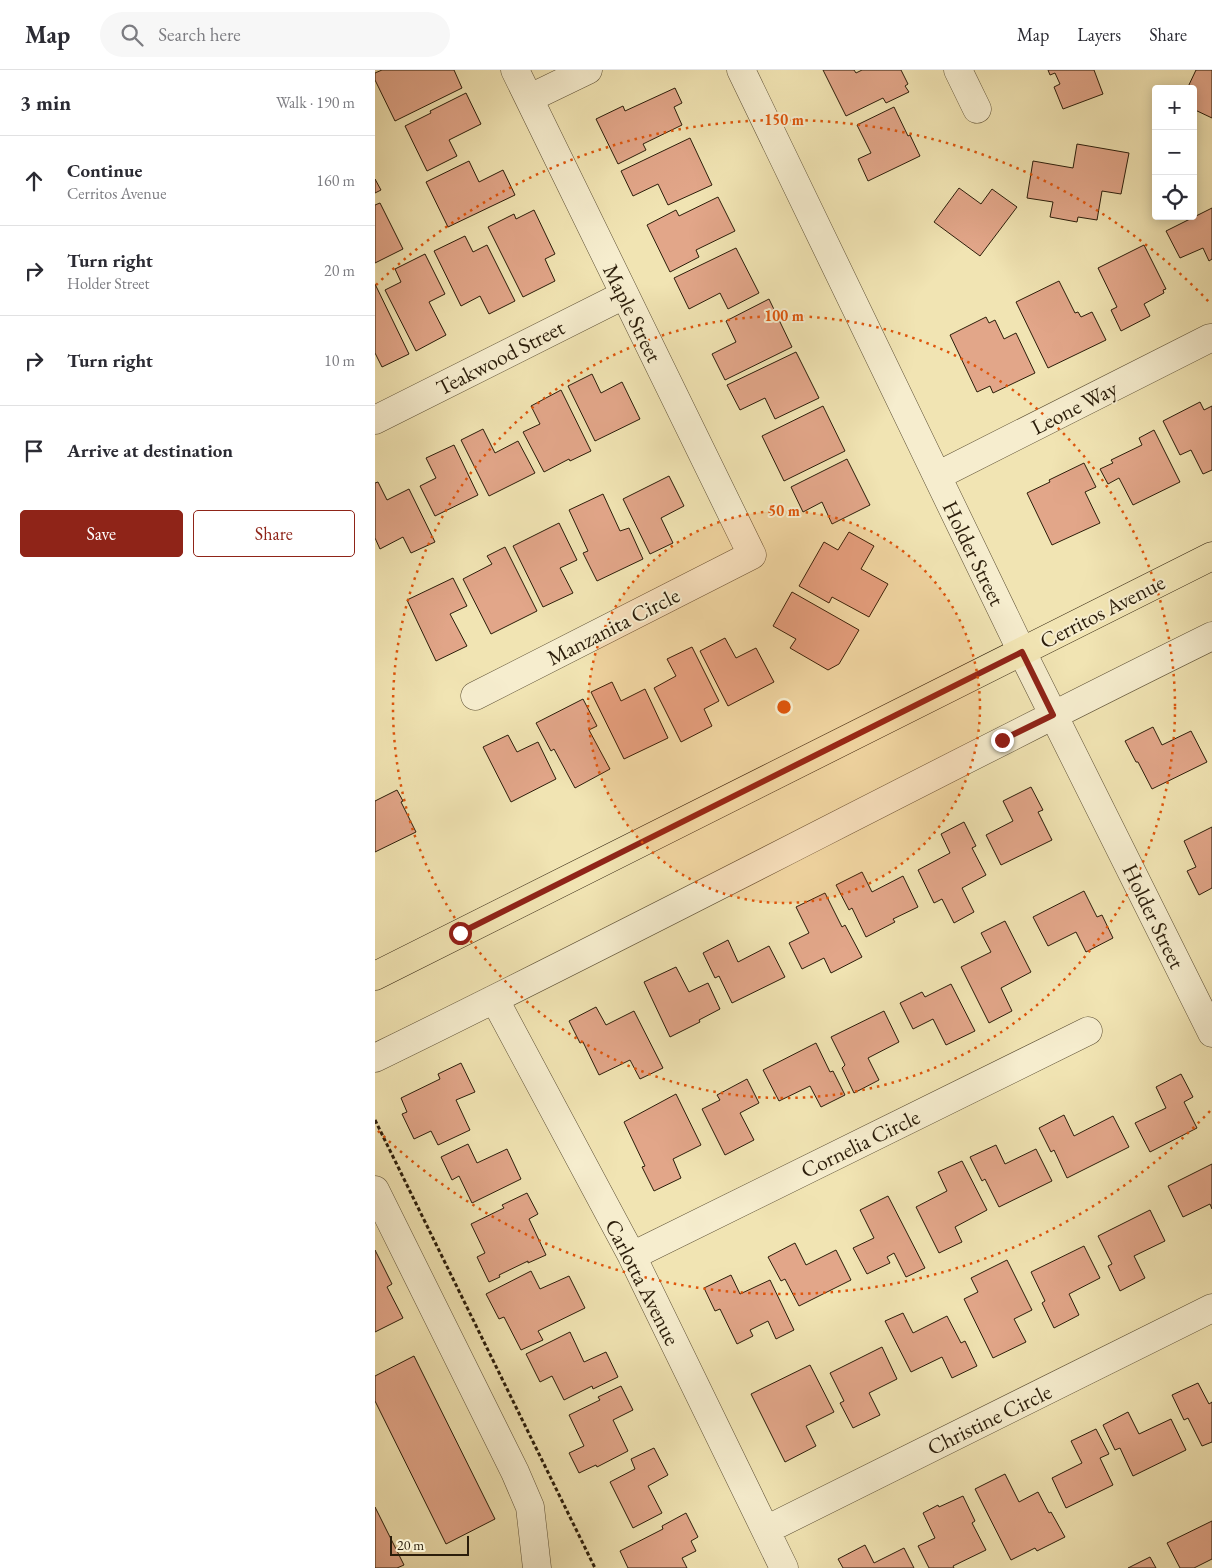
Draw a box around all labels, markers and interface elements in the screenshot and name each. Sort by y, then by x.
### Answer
search box [100,12,450,57]
text: Map [25,19,70,50]
icon: search [118,21,146,49]
text: Search here [158,22,241,47]
text: Map [1017,23,1049,46]
text: Layers [1077,23,1121,46]
text: Share [1149,23,1187,46]
map controls [1152,85,1197,220]
button: + [1152,85,1197,130]
text: 3 min [20,89,71,116]
text: Walk · 190 m [276,92,355,113]
text: 150 m [764,110,804,129]
button: − [1152,130,1197,175]
text: Continue [67,158,142,183]
icon: ahead [20,167,48,195]
text: 160 m [316,170,355,191]
button: locate [1152,175,1197,220]
text: Cerritos Avenue [67,183,166,204]
text: Turn right [67,248,153,273]
icon: right [20,257,48,285]
street label: Maple Street [596,259,669,367]
text: 20 m [324,260,355,281]
text: Holder Street [67,273,150,294]
text: 100 m [764,306,804,325]
street label: Teakwood Street [431,313,569,402]
icon: right [20,347,48,375]
text: Turn right [67,348,153,373]
text: 10 m [324,350,355,371]
street label: Leone Way [1026,373,1122,441]
icon: arrive [20,437,48,465]
text: Arrive at destination [67,438,233,463]
street label: Holder Street [936,496,1011,611]
text: 50 m [768,501,800,520]
button: Save [20,510,183,557]
button: Share [193,510,355,557]
street label: Cerritos Avenue [1035,567,1170,655]
street label: Manzanita Circle [542,580,685,672]
centre of rings [775,698,793,716]
route end [991,729,1014,752]
street label: Holder Street [1116,859,1191,974]
route start [449,922,472,945]
street label: Cornelia Circle [796,1102,925,1185]
street label: Carlotta Avenue [598,1214,687,1351]
street label: Christine Circle [922,1377,1057,1462]
scale bar [390,1533,469,1556]
text: 20 m [397,1536,424,1554]

